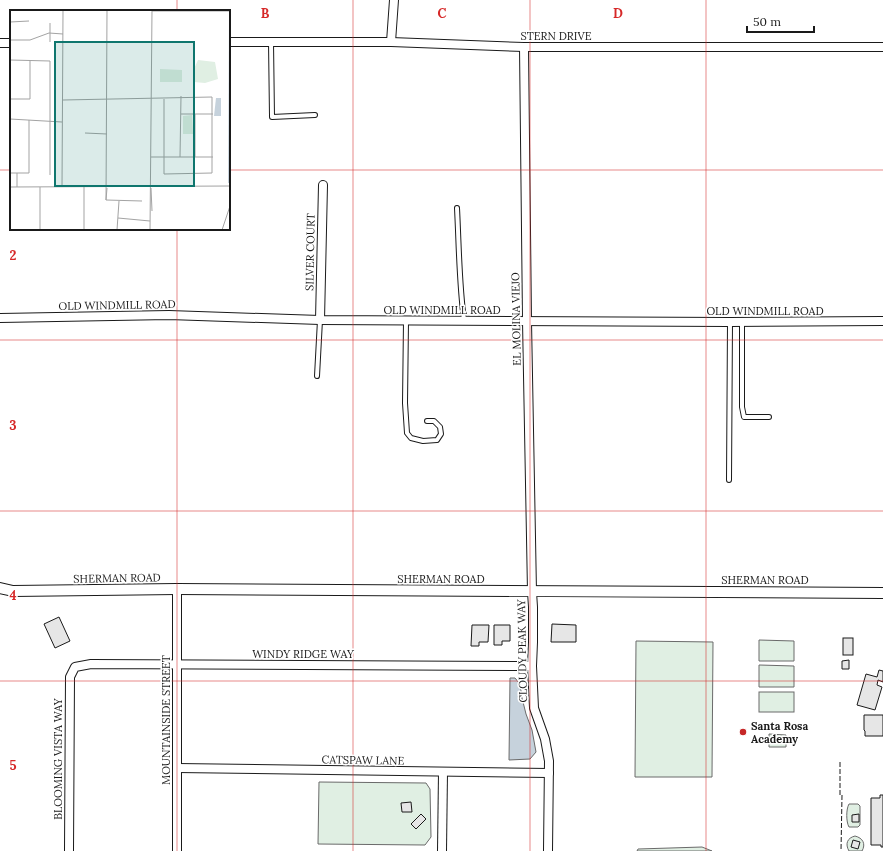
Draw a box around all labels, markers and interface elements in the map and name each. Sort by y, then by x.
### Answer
text: B [261,5,270,22]
text: C [438,5,447,22]
text: D [613,5,623,22]
scale bar [747,8,814,34]
inset map [10,10,230,230]
text: 50 m [753,14,781,29]
street label: STERN DRIVE [520,29,592,43]
street label: SILVER COURT [302,213,318,291]
text: 2 [10,247,17,264]
street label: EL MOLINA VIEJO [508,272,524,366]
street label: OLD WINDMILL ROAD [58,297,176,313]
street label: OLD WINDMILL ROAD [383,303,501,317]
street label: OLD WINDMILL ROAD [706,304,824,318]
text: 3 [9,417,17,434]
street label: SHERMAN ROAD [73,570,161,586]
street label: SHERMAN ROAD [397,572,485,586]
street label: SHERMAN ROAD [721,573,809,587]
text: 4 [9,587,17,604]
street label: CLOUDY PEAK WAY [514,598,530,703]
street label: WINDY RIDGE WAY [252,647,355,661]
street label: MOUNTAINSIDE STREET [159,655,173,785]
street label: BLOOMING VISTA WAY [51,697,65,820]
place label: Santa Rosa Academy [751,719,808,746]
marker: Santa Rosa Academy [738,727,748,737]
street label: CATSPAW LANE [322,752,405,768]
text: 5 [9,757,17,774]

